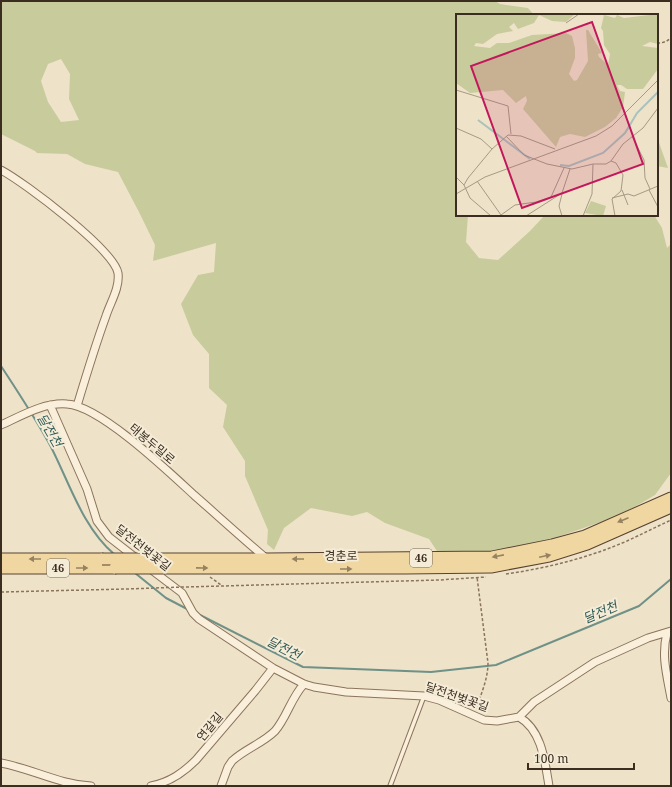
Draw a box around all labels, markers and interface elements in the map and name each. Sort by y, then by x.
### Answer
inset map [456,14,658,216]
water label: 달전천 [33,410,67,451]
street label: 태봉두밀로 [126,419,179,468]
one-way arrow [616,517,628,523]
street label: 달전천벚꽃길 [112,521,175,575]
street label: 경춘로 [324,547,358,564]
road number: 46 [410,549,432,567]
one-way arrow [492,553,504,559]
one-way arrow [539,553,551,559]
one-way arrow [28,556,41,562]
one-way arrow [291,556,304,562]
road number: 46 [47,559,69,577]
one-way arrow [76,565,89,571]
one-way arrow [196,565,208,572]
one-way arrow [340,566,353,572]
water label: 달전천 [580,596,621,627]
water label: 달전천 [264,632,305,665]
street label: 달전천벚꽃길 [423,678,491,715]
street label: 연갈길 [192,709,227,745]
scale bar [528,745,634,771]
text: 100 m [534,750,569,767]

